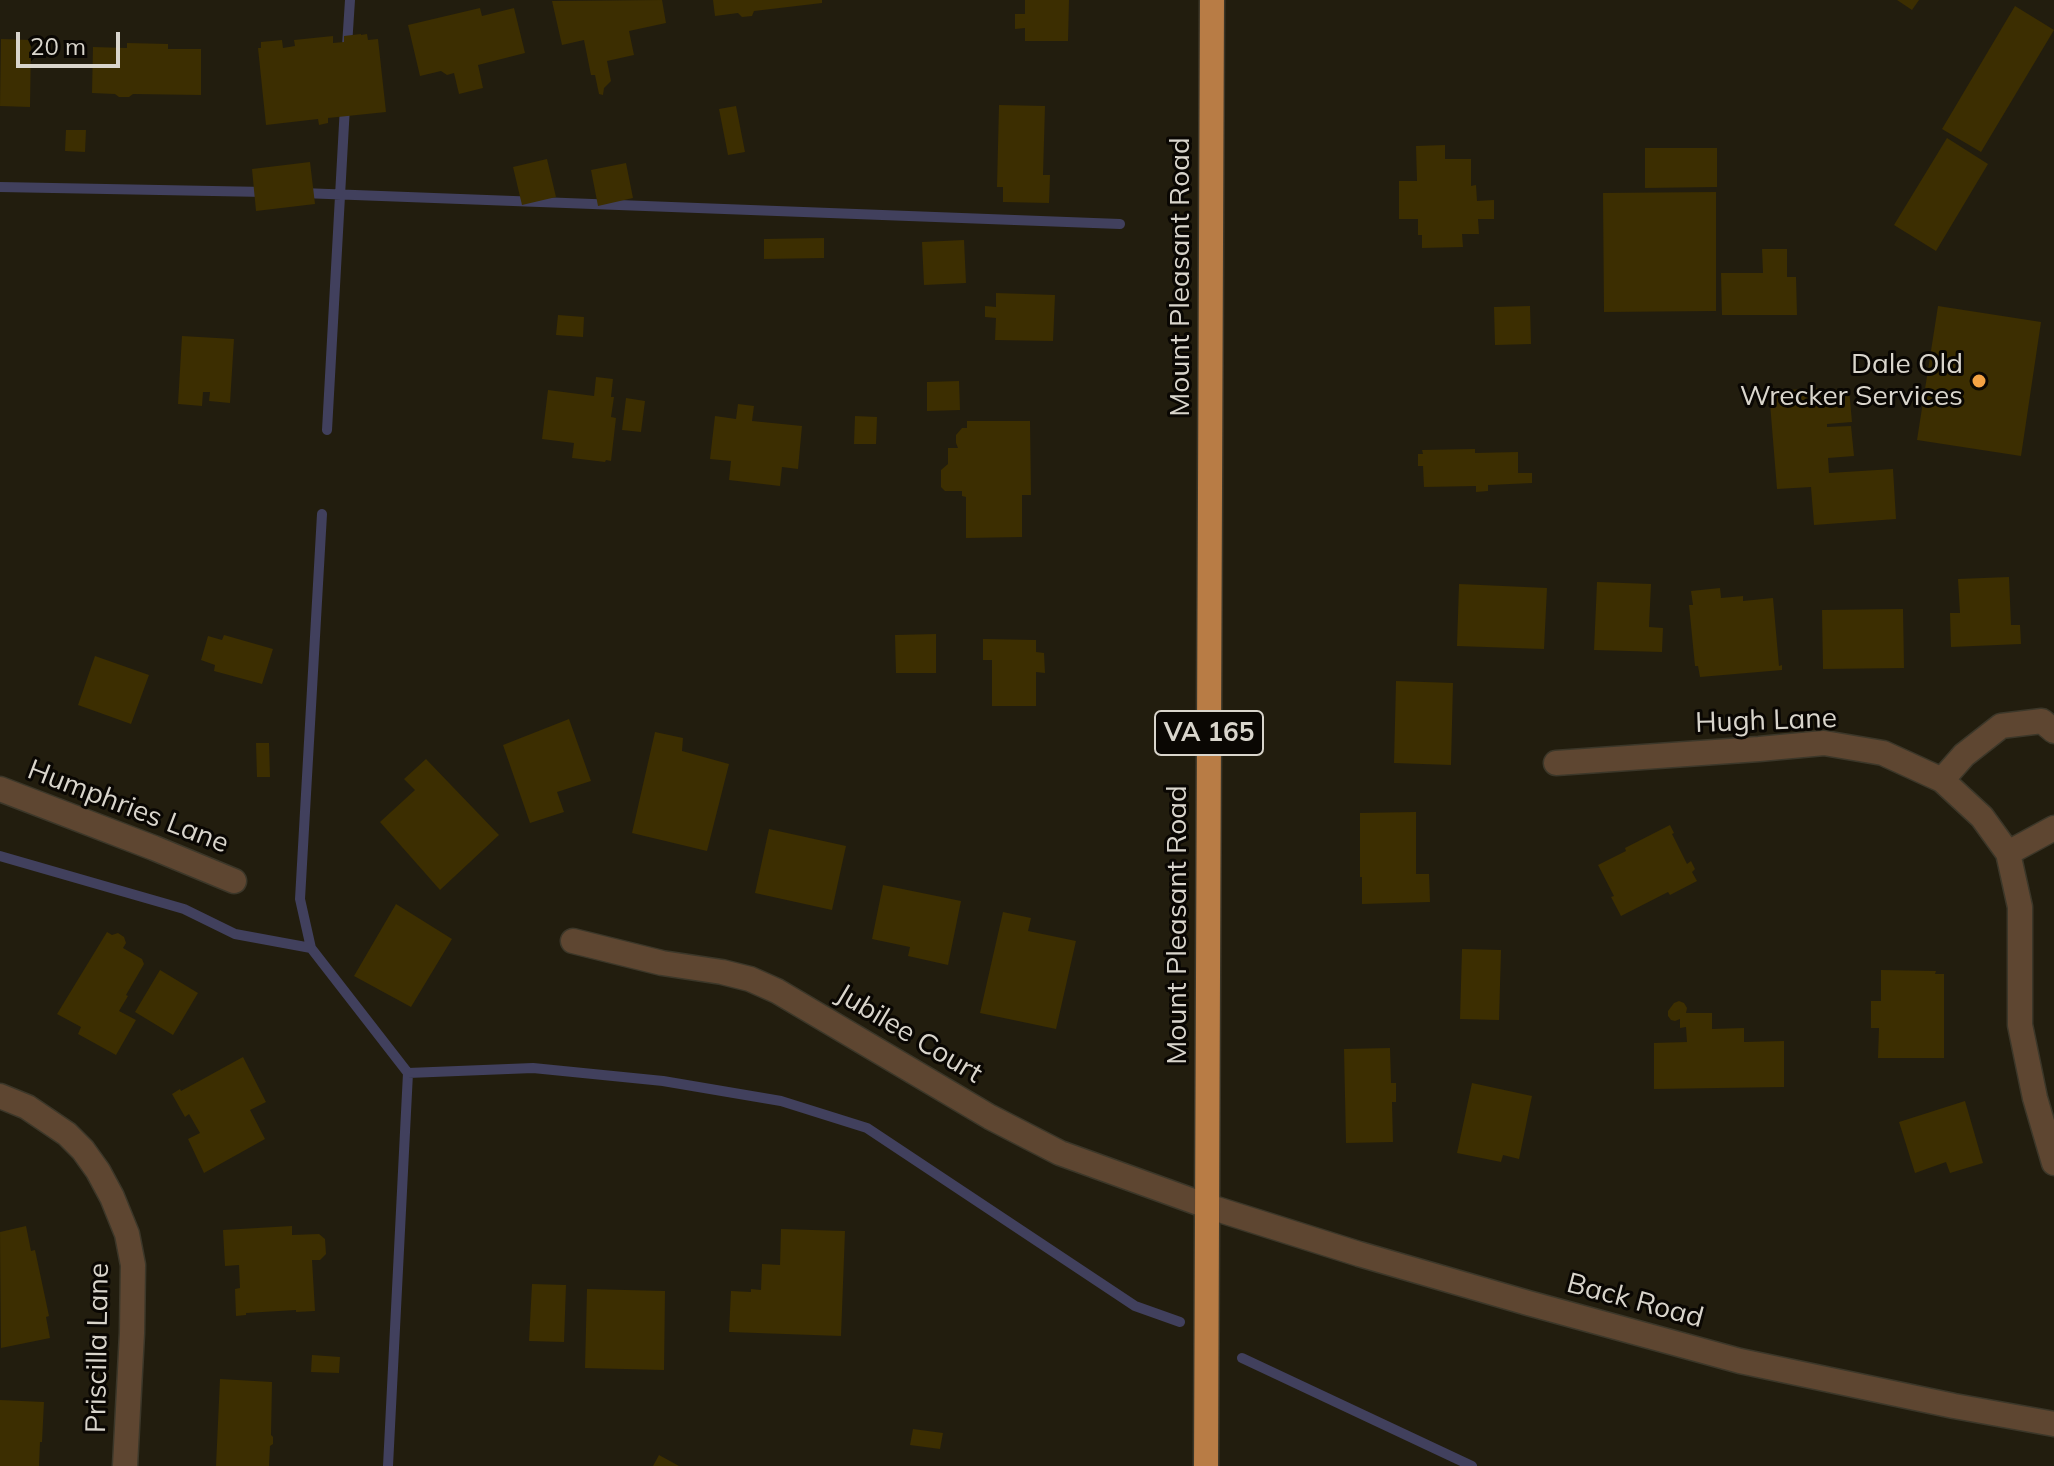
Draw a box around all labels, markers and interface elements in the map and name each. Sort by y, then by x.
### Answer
scale bar [20,16,124,66]
text: 20 m [30,31,86,61]
street label: Mount Pleasant Road [1164,137,1198,417]
place label: Dale Old Wrecker Services [1740,348,1963,414]
marker: Dale Old Wrecker Services [1970,372,1988,390]
street label: Hugh Lane [1695,702,1837,740]
road number: VA 165 [1155,711,1263,755]
street label: Humphries Lane [23,753,233,861]
street label: Mount Pleasant Road [1161,785,1195,1065]
street label: Jubilee Court [830,977,988,1091]
street label: Priscilla Lane [80,1263,116,1433]
street label: Back Road [1563,1267,1707,1335]

